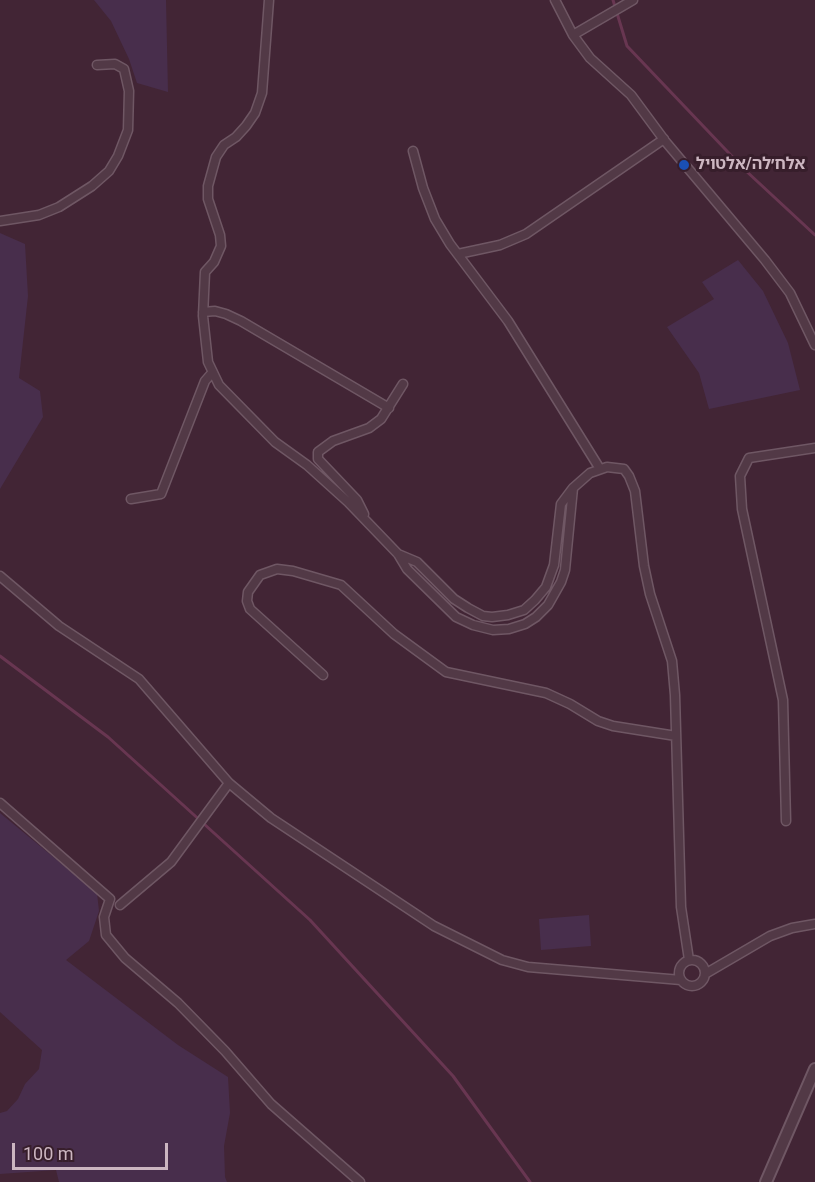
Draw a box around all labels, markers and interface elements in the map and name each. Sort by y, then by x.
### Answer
place label: אלח׳לה/אלטויל [696,155,805,175]
marker: אלח׳לה/אלטויל [677,158,691,172]
scale bar [15,1131,171,1169]
text: 100 m [23,1143,74,1164]

